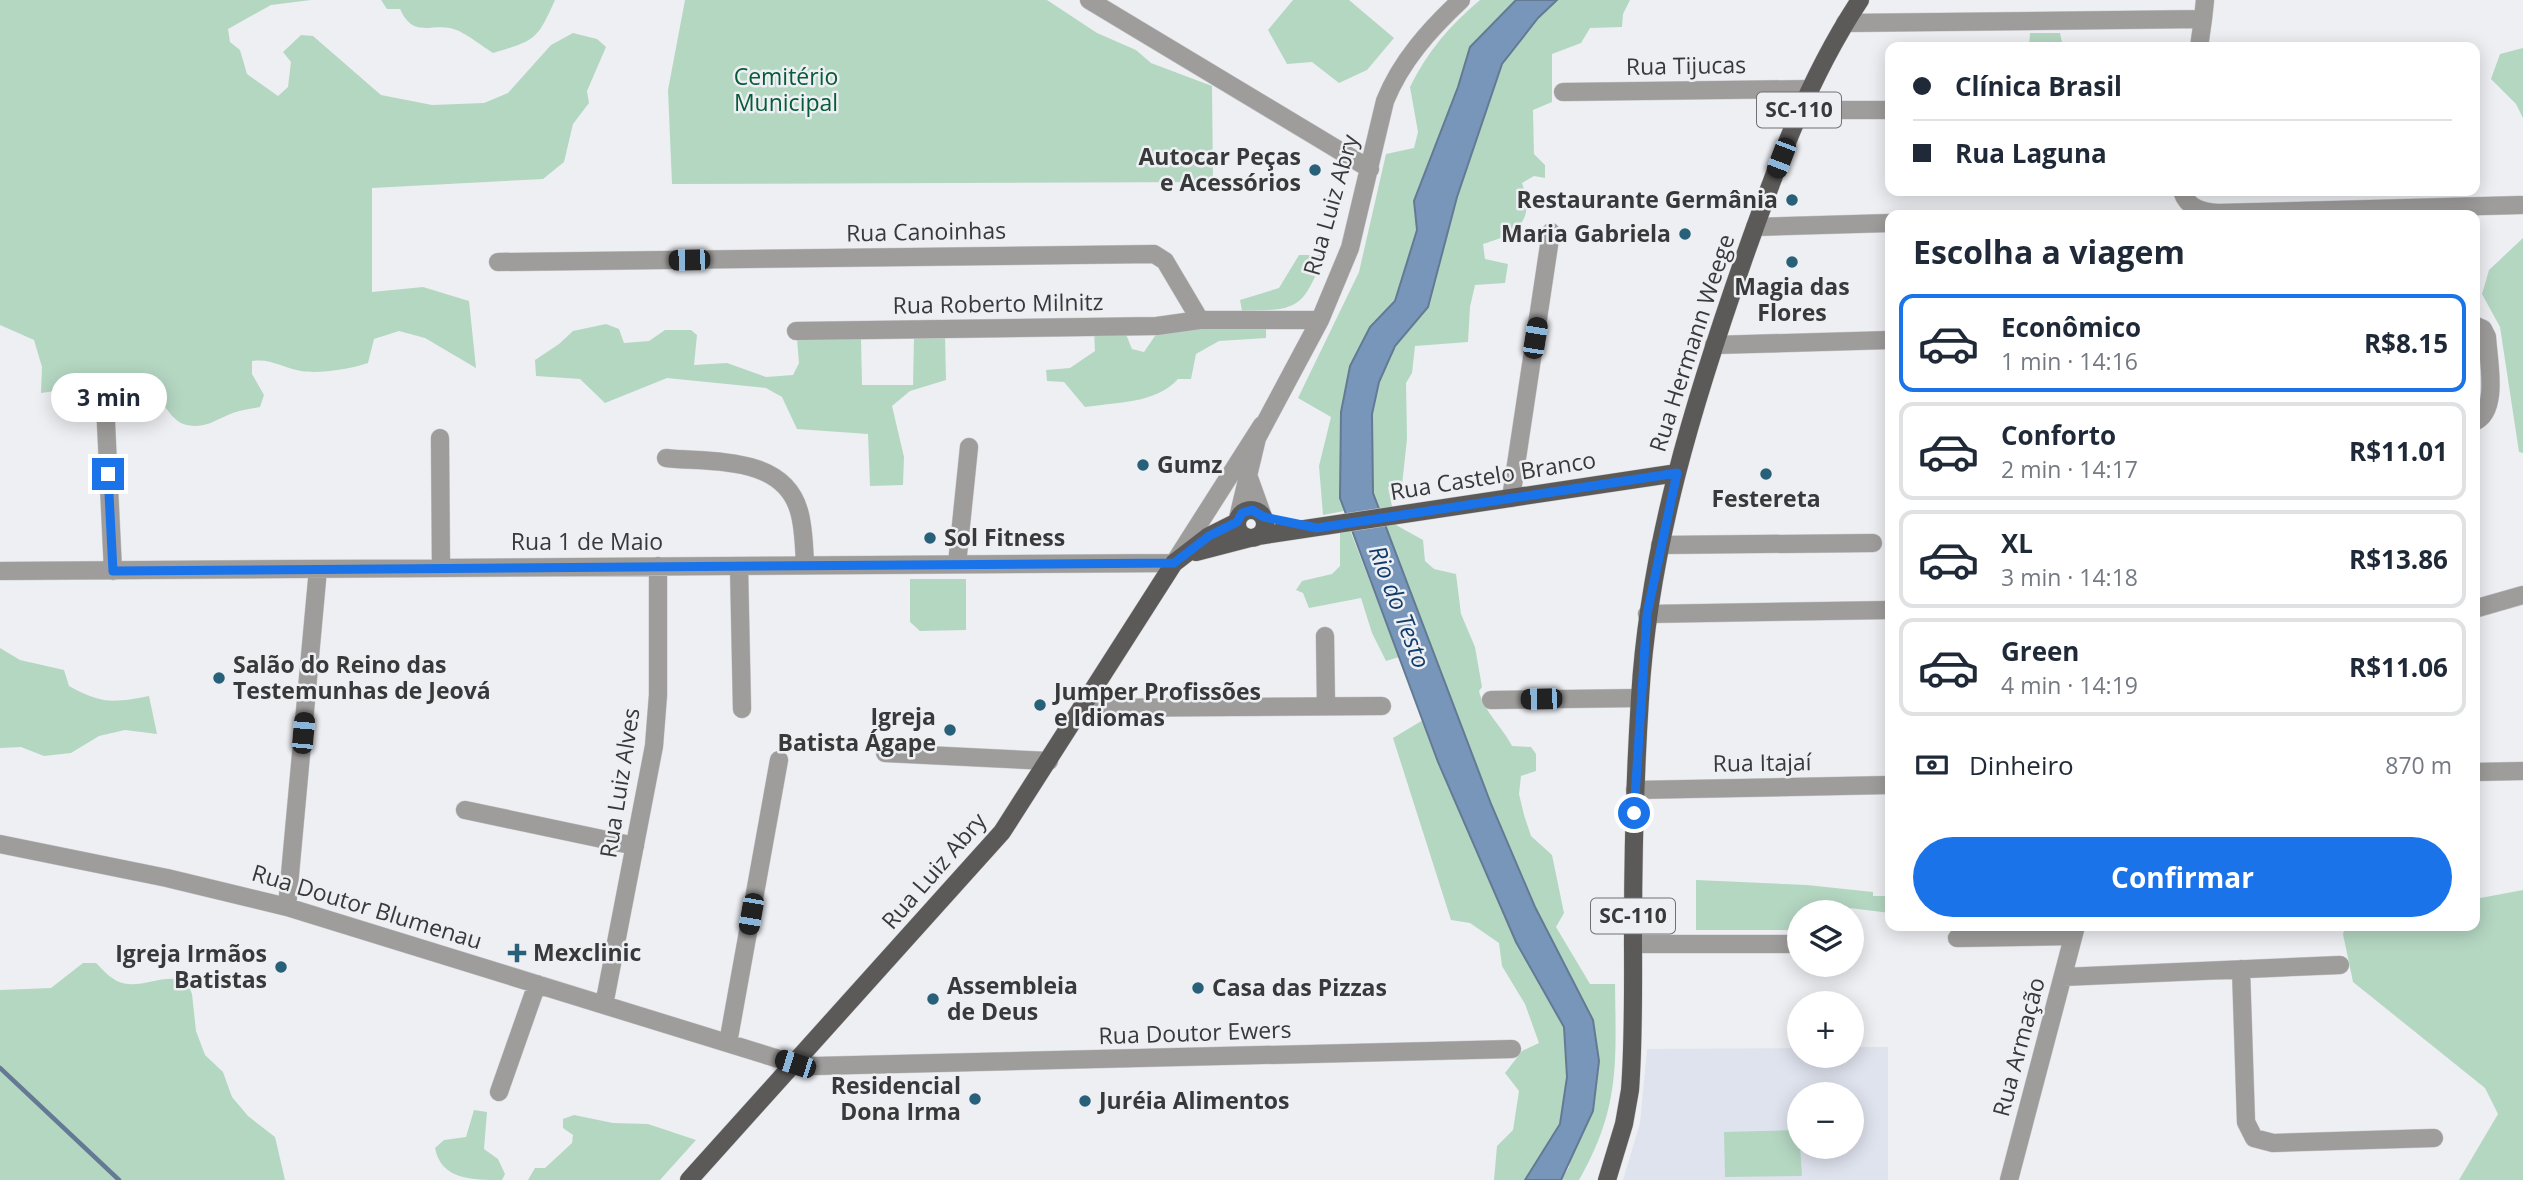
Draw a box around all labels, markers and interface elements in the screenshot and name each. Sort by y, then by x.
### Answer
street label: Rua Tijucas [1626,48,1746,82]
park label: Cemitério Municipal [734,60,838,118]
text: Clínica Brasil [1955,68,2122,104]
road number: SC-110 [1757,92,1841,128]
street label: Rua Luiz Abry [1295,130,1366,279]
car [1764,135,1799,181]
text: Rua Laguna [1955,135,2107,171]
place label: Autocar Peças e Acessórios [1138,140,1301,198]
marker: Autocar Peças e Acessórios [1307,162,1323,178]
place label: Restaurante Germânia [1517,183,1778,215]
marker: Restaurante Germânia [1784,192,1800,208]
street label: Rua Canoinhas [846,214,1006,248]
place label: Maria Gabriela [1501,217,1671,249]
marker: Maria Gabriela [1677,226,1693,242]
street label: Rua Hermann Weege [1641,230,1741,456]
text: Escolha a viagem [1913,230,2185,273]
car [668,249,711,271]
marker: Magia das Flores [1784,254,1800,270]
place label: Magia das Flores [1734,270,1850,328]
street label: Rua Roberto Milnitz [892,285,1104,321]
text: Econômico [2001,309,2141,345]
icon: car [1917,312,1980,375]
car [1522,316,1549,360]
text: R$8.15 [2364,325,2448,361]
text: 1 min · 14:16 [2001,345,2138,377]
callout: 3 min [50,372,166,421]
text: 3 min [77,381,141,413]
text: Conforto [2001,417,2116,453]
icon: car [1917,420,1980,483]
text: R$11.01 [2349,433,2448,469]
street label: Rua Castelo Branco [1388,443,1598,507]
place label: Gumz [1157,448,1223,480]
text: 2 min · 14:17 [2001,453,2138,485]
marker: Gumz [1135,457,1151,473]
route end [92,458,124,490]
marker: Festereta [1758,466,1774,482]
place label: Festereta [1711,482,1821,514]
place label: Sol Fitness [944,521,1065,553]
street label: Rua 1 de Maio [511,525,663,557]
text: XL [2001,525,2033,561]
icon: car [1917,528,1980,591]
marker: Sol Fitness [922,530,938,546]
water label: Rio do Testo [1362,540,1439,673]
text: R$13.86 [2349,541,2448,577]
text: 3 min · 14:18 [2001,561,2138,593]
text: Green [2001,633,2079,669]
icon: car [1917,636,1980,699]
place label: Salão do Reino das Testemunhas de Jeová [233,648,491,706]
text: R$11.06 [2349,649,2448,685]
text: 4 min · 14:19 [2001,669,2138,701]
marker: Salão do Reino das Testemunhas de Jeová [211,670,227,686]
place label: Jumper Profissões e Idiomas [1052,675,1261,733]
car [1520,688,1563,710]
marker: Jumper Profissões e Idiomas [1032,697,1048,713]
place label: Igreja Batista Ágape [777,700,936,758]
street label: Rua Luiz Alves [591,706,647,860]
car [291,711,316,755]
marker: Igreja Batista Ágape [942,722,958,738]
street label: Rua Itajaí [1712,745,1813,779]
icon: cash [1913,746,1951,784]
text: Dinheiro [1969,747,2074,783]
text: 870 m [2385,749,2452,781]
route start [1618,797,1650,829]
street label: Rua Luiz Abry [874,805,993,936]
button: Confirmar [1913,837,2452,917]
street label: Rua Doutor Blumenau [248,856,486,956]
car [738,891,765,937]
road number: SC-110 [1591,898,1675,934]
map controls [1787,900,1864,1159]
button: layers [1787,900,1864,977]
place label: Mexclinic [533,936,642,968]
place label: Igreja Irmãos Batistas [115,937,267,995]
marker: Mexclinic [507,943,527,963]
marker: Igreja Irmãos Batistas [273,959,289,975]
place label: Assembleia de Deus [947,969,1078,1027]
place label: Casa das Pizzas [1212,971,1387,1003]
street label: Rua Armação [1984,974,2052,1120]
marker: Casa das Pizzas [1190,980,1206,996]
marker: Assembleia de Deus [925,991,941,1007]
button: + [1787,991,1864,1068]
street label: Rua Doutor Ewers [1098,1013,1292,1051]
car [772,1048,819,1080]
place label: Residencial Dona Irma [831,1069,961,1127]
button: − [1787,1082,1864,1159]
place label: Juréia Alimentos [1097,1084,1290,1116]
marker: Residencial Dona Irma [967,1091,983,1107]
marker: Juréia Alimentos [1077,1093,1093,1109]

